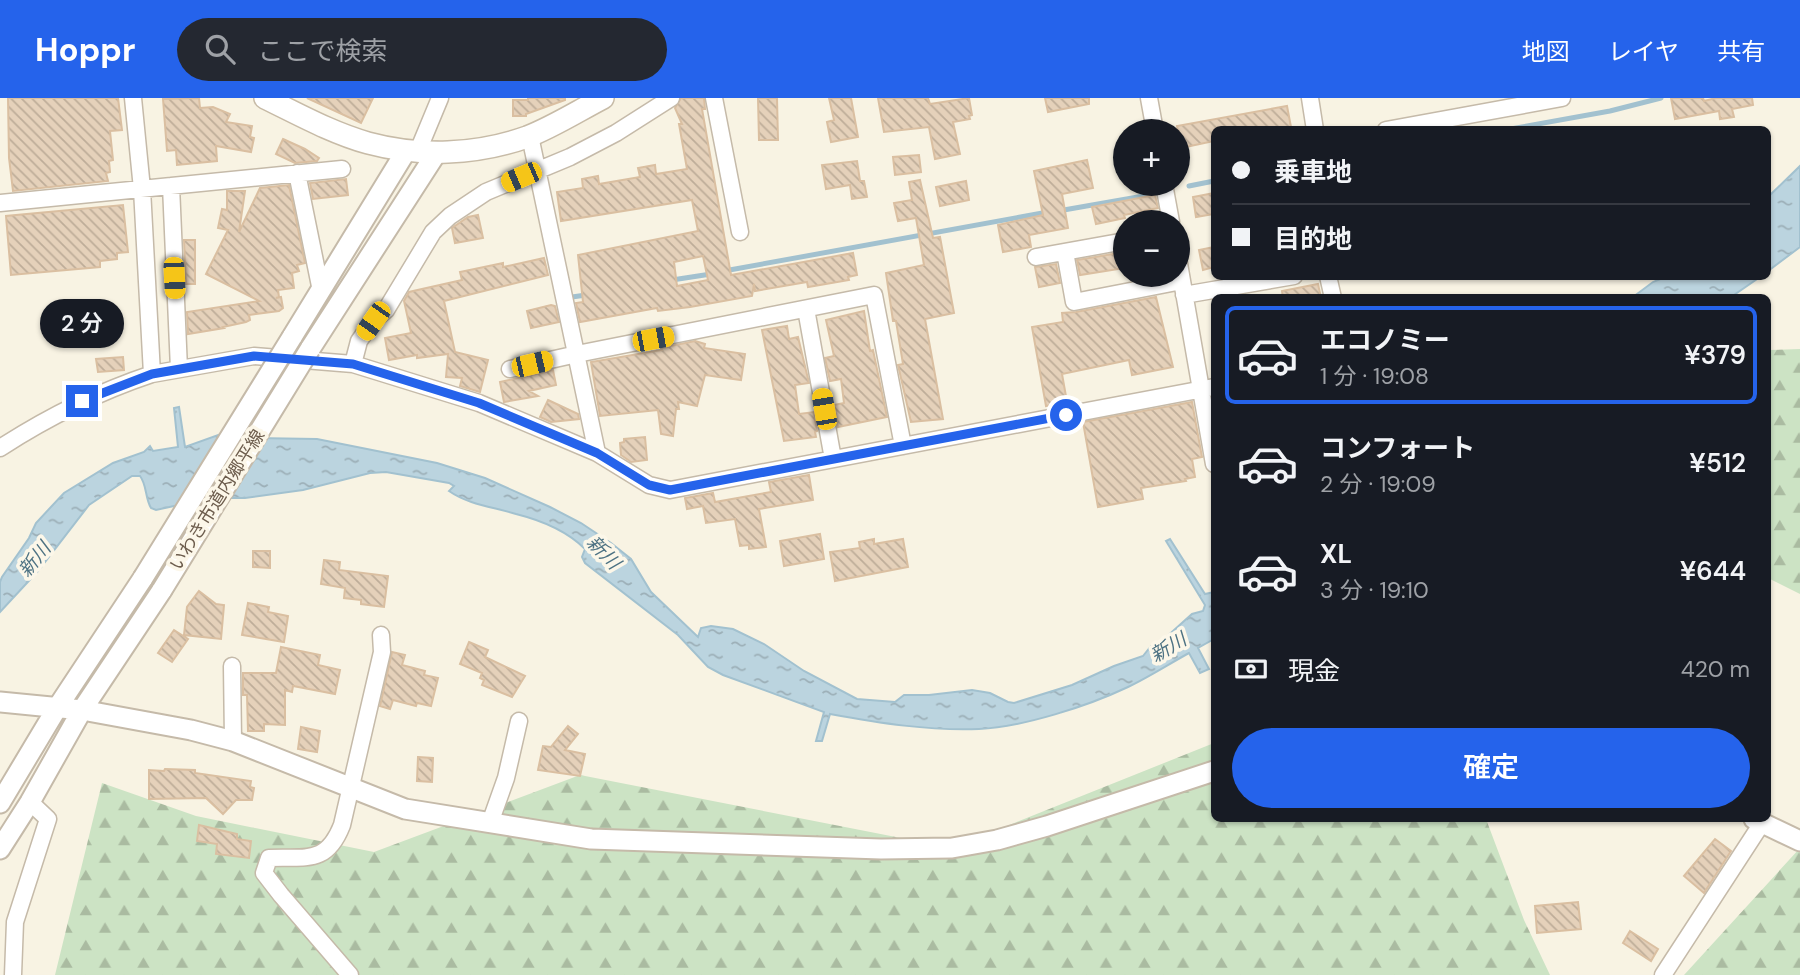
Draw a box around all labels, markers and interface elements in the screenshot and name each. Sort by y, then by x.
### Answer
search box [177,18,667,81]
text: Hoppr [35,28,135,71]
icon: search [201,30,239,68]
text: ここで検索 [257,34,387,68]
text: 地図 [1522,36,1570,67]
text: レイヤ [1608,36,1679,67]
text: 共有 [1717,36,1765,67]
map controls [1113,119,1190,287]
button: + [1113,119,1190,196]
text: 乗車地 [1274,155,1352,189]
car [498,159,545,195]
button: − [1113,210,1190,287]
text: 目的地 [1274,222,1352,256]
car [163,256,186,300]
car [353,298,394,344]
callout: 2 分 [40,300,124,348]
text: 2 分 [61,308,103,338]
text: エコノミー [1320,323,1450,357]
icon: car [1236,324,1299,387]
car [631,325,676,353]
text: ¥379 [1684,338,1746,372]
car [510,349,555,379]
text: 1 分 · 19:08 [1320,361,1429,391]
route end [66,385,98,417]
car [811,386,838,432]
route start [1050,399,1082,431]
street label: いわき市道内郷平線 [164,425,270,575]
text: コンフォート [1320,431,1475,465]
icon: car [1236,432,1299,495]
text: ¥512 [1689,446,1746,480]
text: 2 分 · 19:09 [1320,469,1436,499]
water label: 新川 [581,530,627,576]
water label: 新川 [13,535,57,582]
text: XL [1320,537,1352,571]
icon: car [1236,540,1299,603]
text: ¥644 [1680,554,1746,588]
text: 3 分 · 19:10 [1320,575,1429,605]
water label: 新川 [1146,626,1193,668]
icon: cash [1232,650,1270,688]
text: 現金 [1288,654,1340,688]
text: 420 m [1681,654,1750,684]
button: 確定 [1232,728,1750,808]

